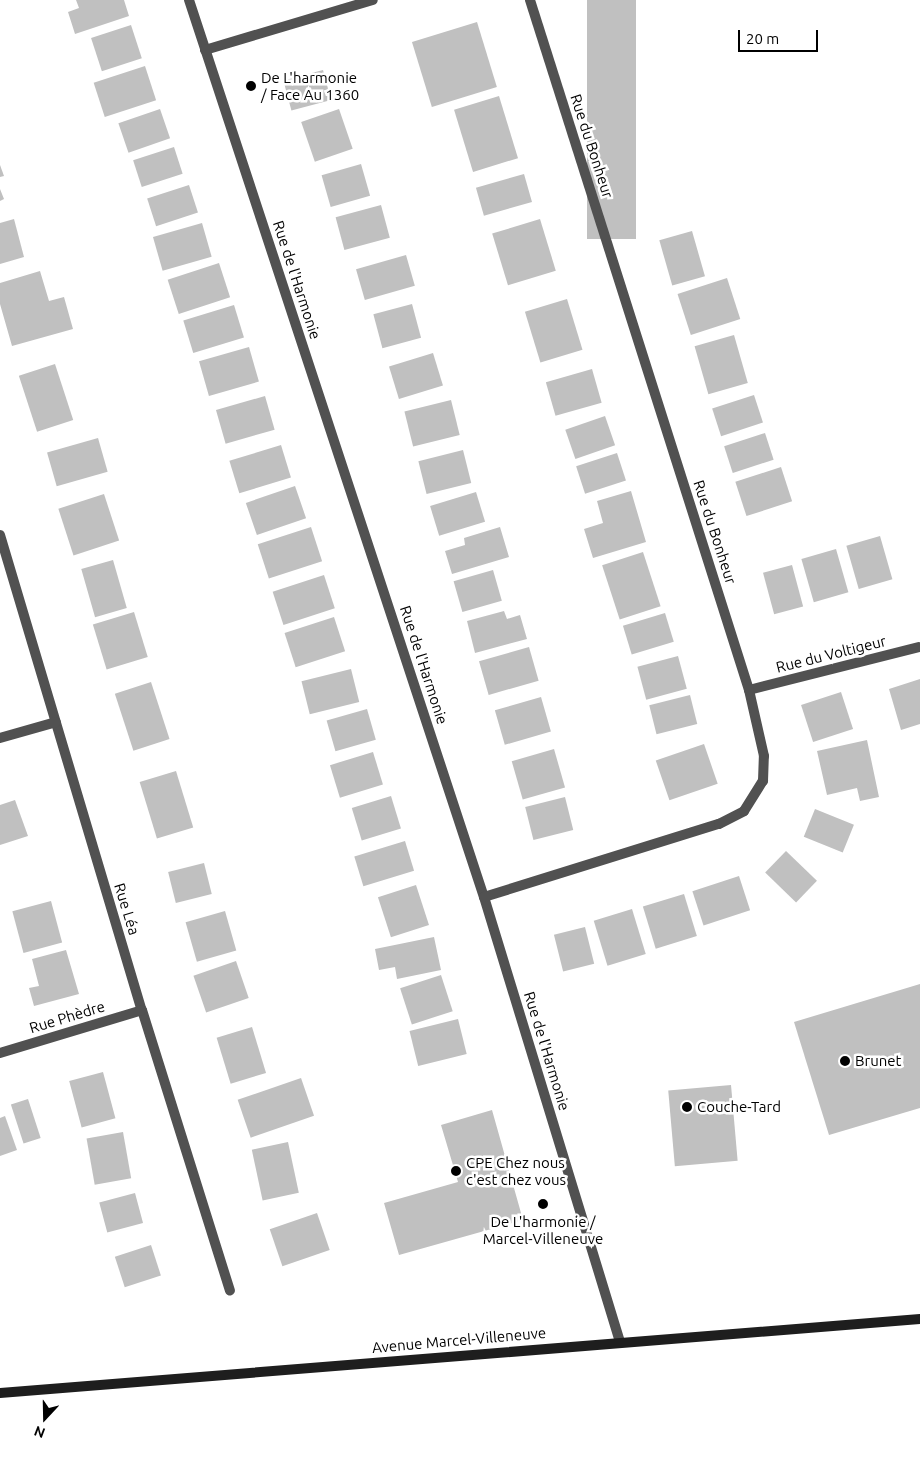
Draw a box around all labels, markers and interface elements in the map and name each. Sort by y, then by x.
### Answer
scale bar [740,20,820,52]
text: 20 m [746,30,779,47]
place label: De L'harmonie / Face Au 1360 [261,68,359,103]
marker: De L'harmonie / Face Au 1360 [245,80,257,92]
street label: Rue du Bonheur [567,92,617,200]
street label: Rue de l'Harmonie [269,218,325,342]
street label: Rue du Bonheur [690,478,740,586]
street label: Rue de l'Harmonie [396,603,452,727]
street label: Rue du Voltigeur [774,632,888,676]
street label: Rue Léa [111,881,143,937]
street label: Rue de l'Harmonie [520,989,574,1113]
street label: Rue Phèdre [27,997,107,1037]
place label: Brunet [855,1052,902,1070]
marker: Brunet [839,1055,851,1067]
place label: Couche-Tard [697,1098,781,1116]
marker: Couche-Tard [681,1101,693,1113]
place label: CPE Chez nous c'est chez vous [466,1153,566,1188]
marker: CPE Chez nous c'est chez vous [450,1165,462,1177]
marker: De L'harmonie / Marcel-Villeneuve [537,1198,549,1210]
place label: De L'harmonie / Marcel-Villeneuve [483,1212,603,1247]
street label: Avenue Marcel-Villeneuve [371,1323,547,1357]
north arrow [20,1393,70,1443]
text: N [32,1423,47,1441]

